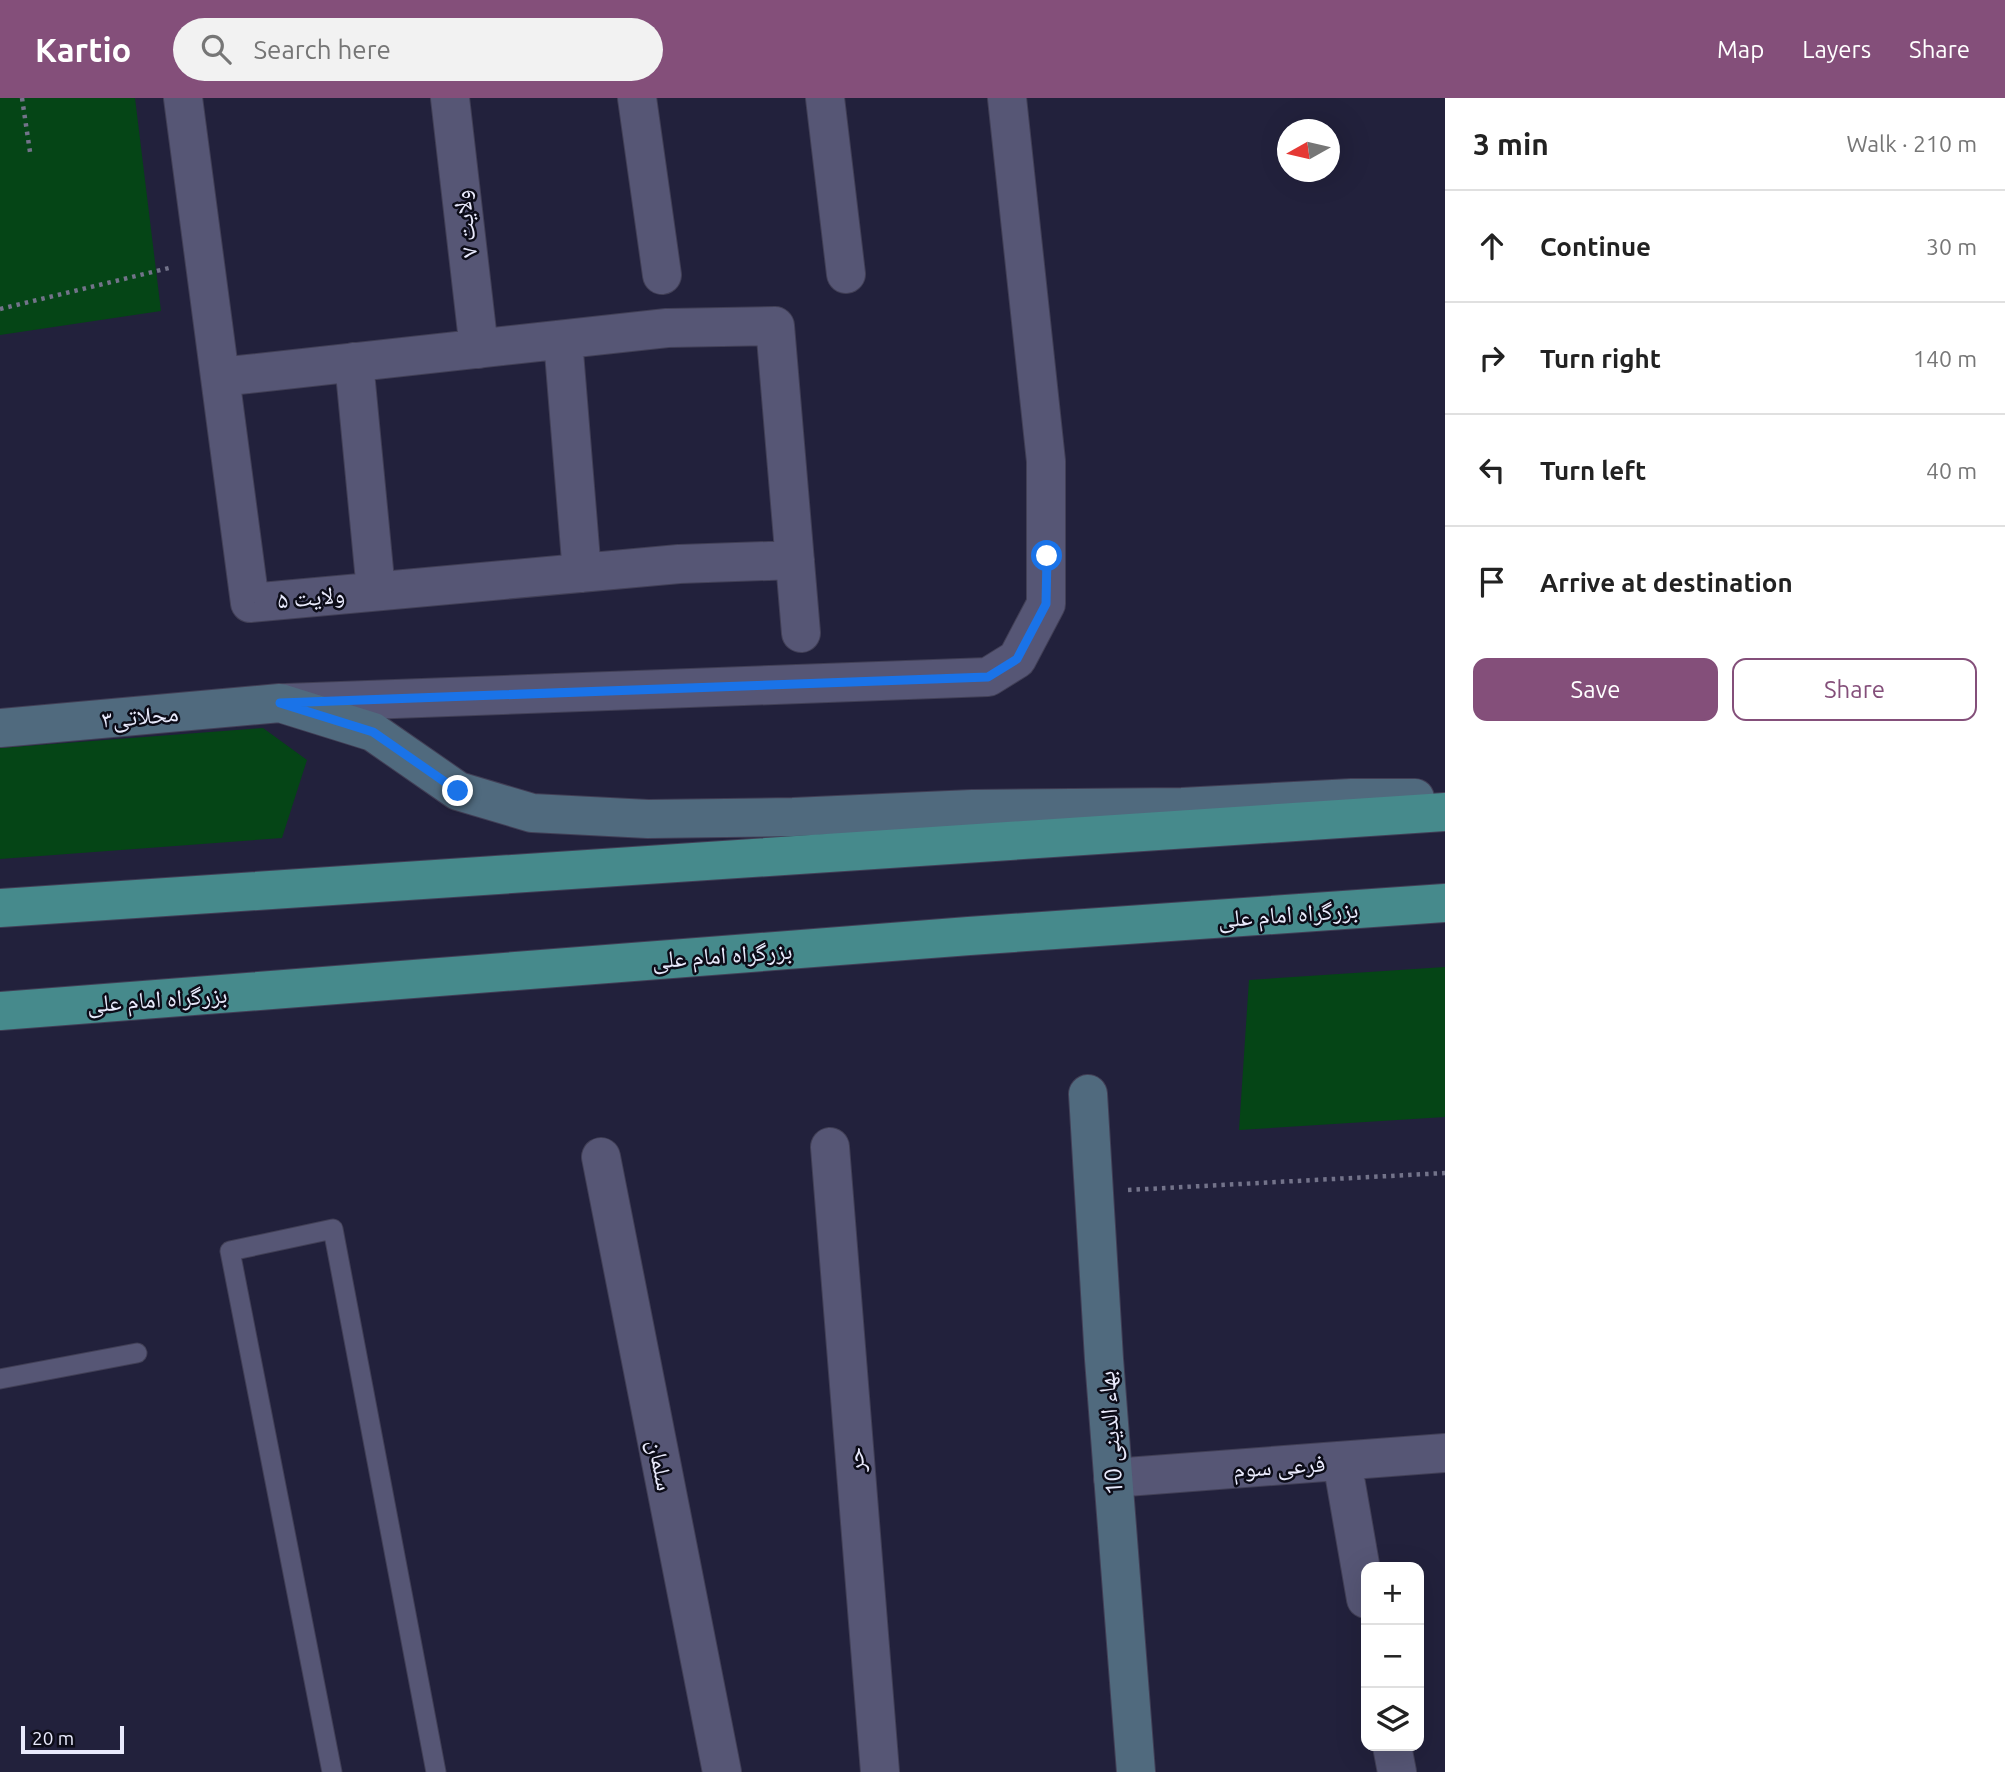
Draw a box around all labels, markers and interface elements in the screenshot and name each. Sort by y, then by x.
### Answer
search box [173,18,663,81]
icon: search [197,30,235,68]
text: Kartio [35,31,131,68]
text: Search here [253,35,391,64]
text: Map [1717,36,1764,63]
text: Layers [1802,36,1871,63]
text: Share [1909,36,1970,63]
north arrow [1277,119,1340,182]
text: 3 min [1473,127,1549,161]
text: Walk · 210 m [1846,131,1977,156]
street label: ولایت ۷ [447,189,483,259]
icon: ahead [1473,227,1511,265]
text: Continue [1540,232,1651,261]
text: 30 m [1926,234,1977,259]
icon: right [1473,339,1511,377]
text: Turn right [1540,344,1661,373]
text: 140 m [1913,346,1977,371]
icon: left [1473,451,1511,489]
text: Turn left [1540,456,1646,485]
text: 40 m [1926,458,1977,483]
route start [1031,540,1062,571]
icon: arrive [1473,563,1511,601]
text: Arrive at destination [1540,568,1793,597]
street label: ولایت ۵ [276,581,346,614]
button: Save [1473,658,1718,721]
button: Share [1732,658,1977,721]
street label: محلاتی۳ [100,699,180,734]
route end [442,775,473,806]
street label: بزرگراه امام علی [1217,896,1359,935]
street label: بزرگراه امام علی [651,937,793,976]
street label: بزرگراه امام علی [86,981,228,1020]
street label: بهاء الدینی 10 [1092,1370,1129,1496]
street label: سلمان [642,1437,679,1493]
street label: حر [840,1446,870,1475]
street label: فرعی سوم [1232,1449,1326,1486]
map controls [1361,1562,1424,1751]
button: + [1361,1562,1424,1625]
button: − [1361,1625,1424,1688]
button: layers [1361,1688,1424,1751]
scale bar [21,1723,124,1755]
text: 20 m [32,1727,74,1749]

